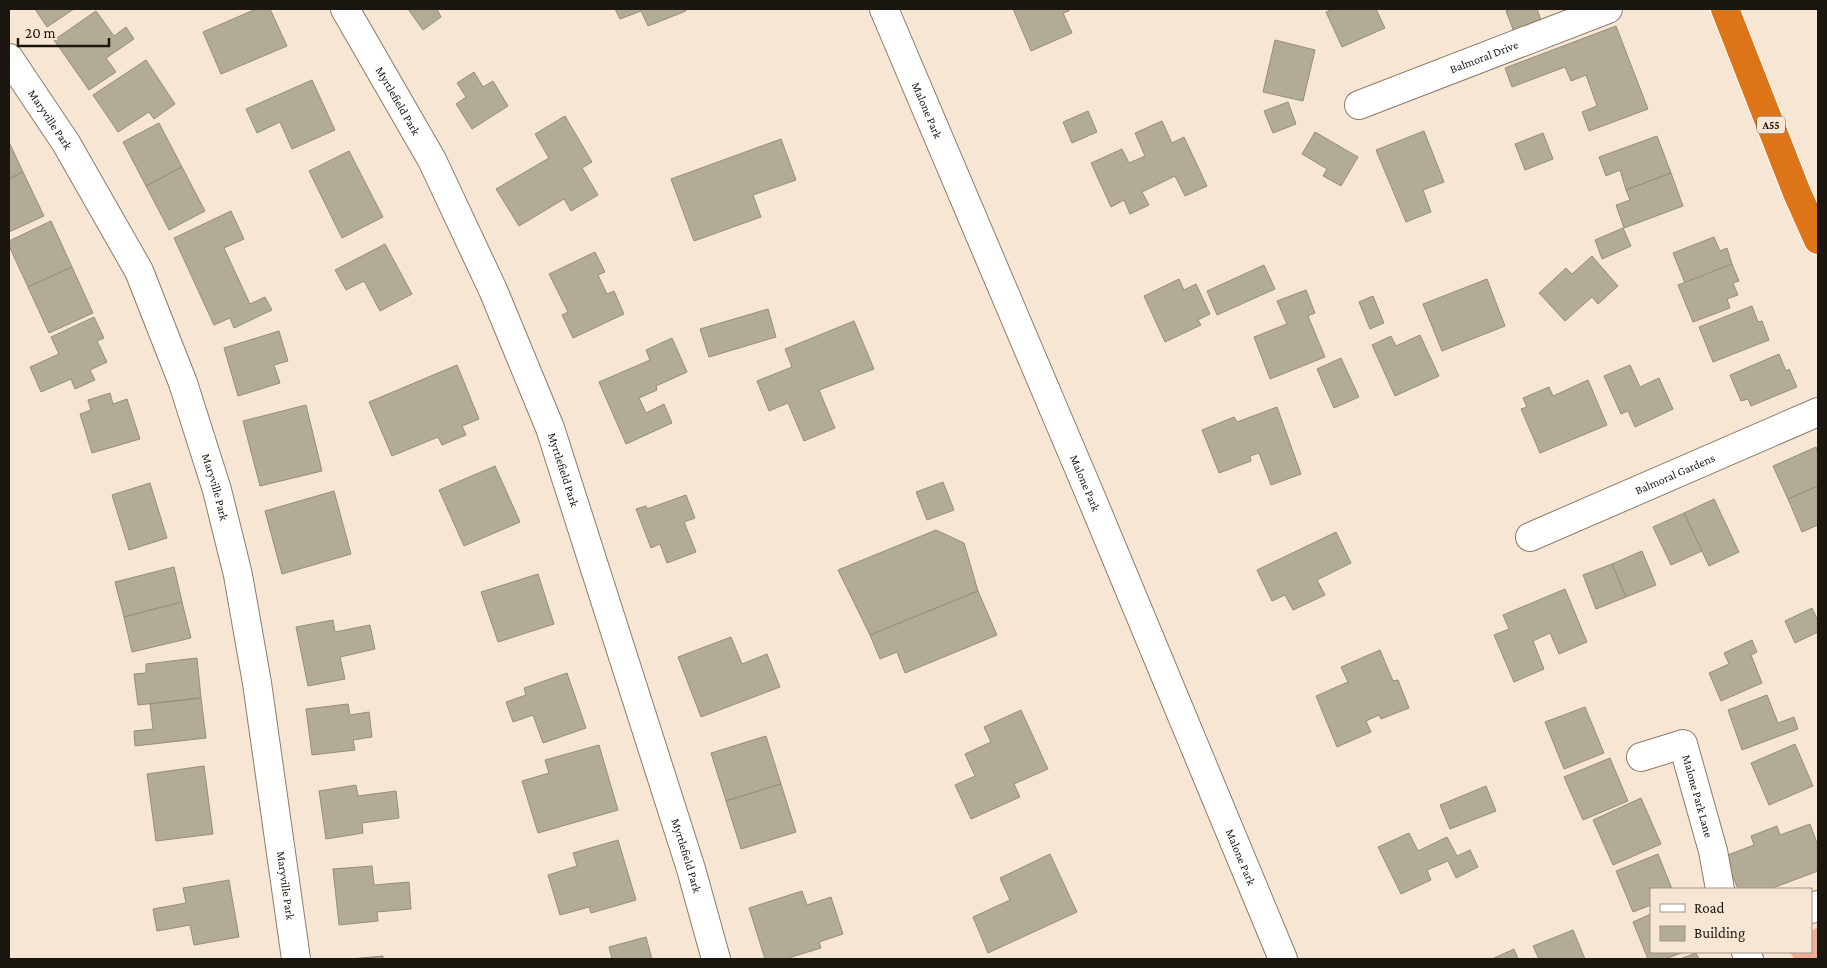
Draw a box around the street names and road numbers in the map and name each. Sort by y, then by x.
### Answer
street label: Balmoral Drive [1448,37,1520,76]
street label: Myrtlefield Park [373,64,423,138]
street label: Malone Park [909,80,945,141]
street label: Maryville Park [25,87,75,152]
road number: A55 [1757,116,1785,134]
street label: Myrtlefield Park [545,431,582,509]
street label: Balmoral Gardens [1633,450,1717,498]
street label: Maryville Park [199,452,231,522]
street label: Malone Park [1067,453,1103,514]
street label: Malone Park Lane [1679,753,1716,839]
street label: Myrtlefield Park [668,817,704,895]
street label: Malone Park [1223,827,1259,888]
street label: Maryville Park [274,850,297,921]

